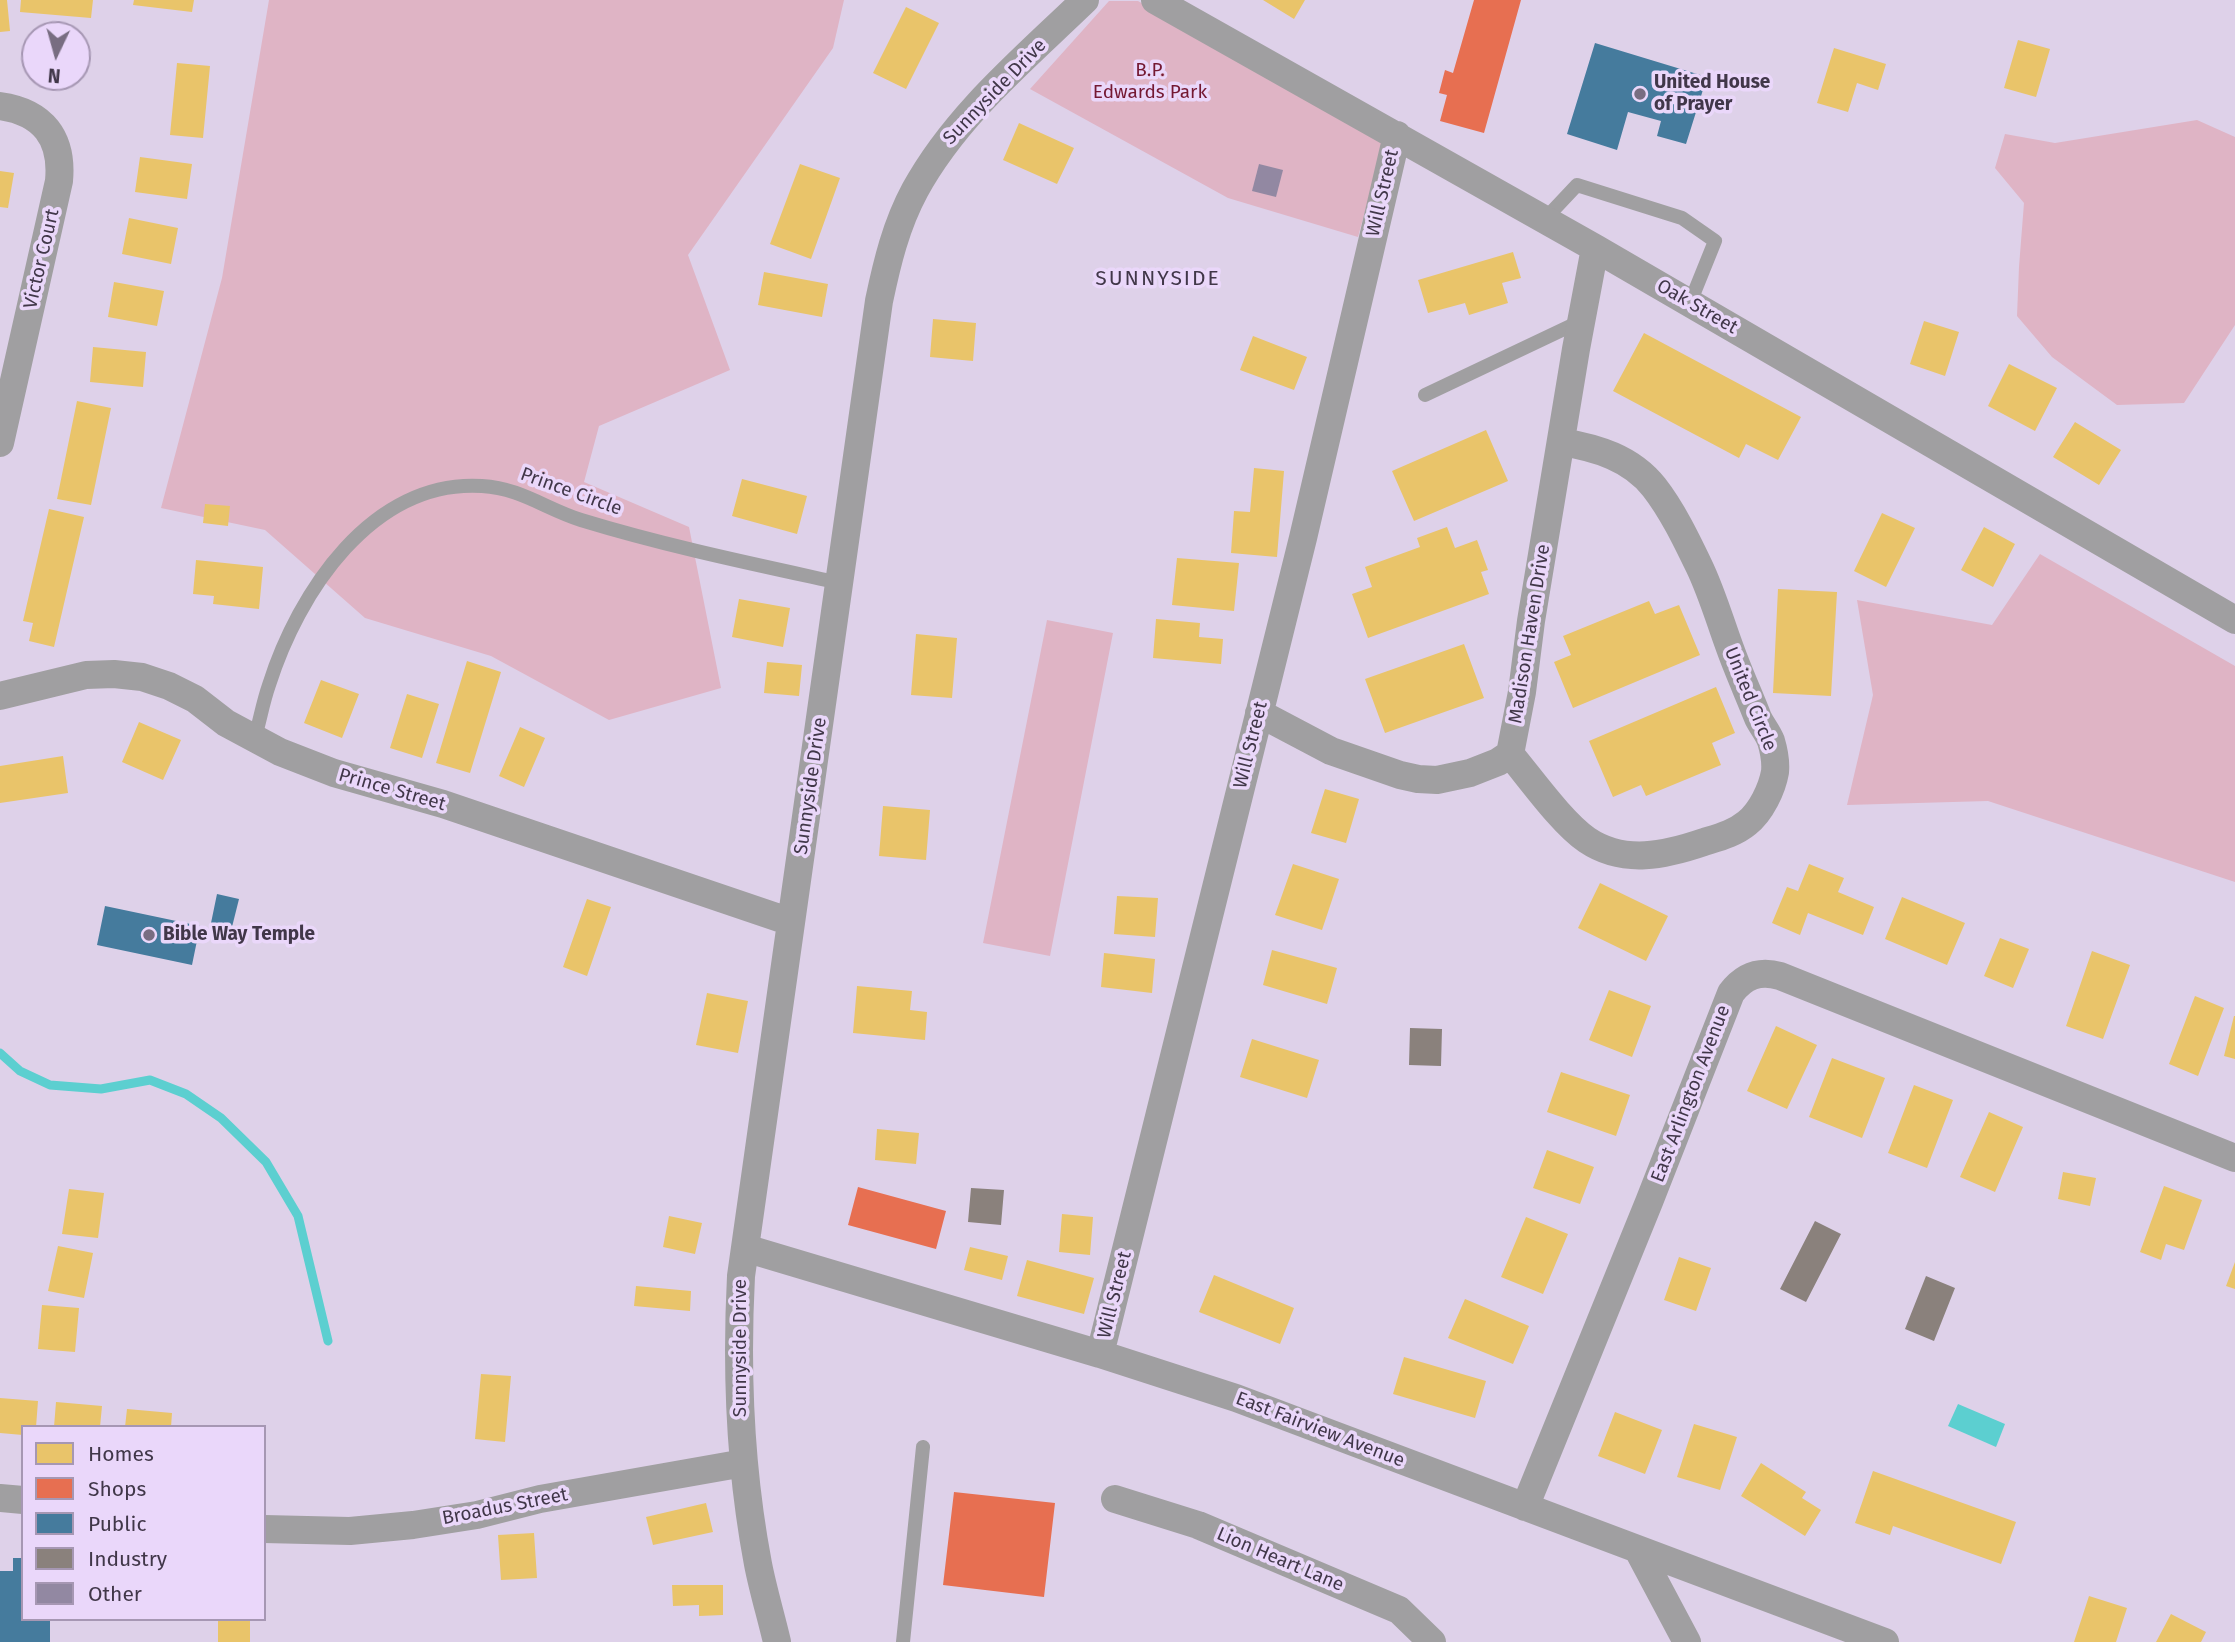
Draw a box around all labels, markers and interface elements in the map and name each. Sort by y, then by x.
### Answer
north arrow [21,21,91,91]
street label: Sunnyside Drive [939,34,1051,150]
park label: B.P. Edwards Park [1093,60,1207,104]
text: N [47,63,62,87]
place label: United House of Prayer [1654,72,1770,116]
marker: United House of Prayer [1632,86,1648,102]
street label: Will Street [1362,147,1404,239]
street label: Victor Court [19,207,65,311]
district label: SUNNYSIDE [1096,266,1220,292]
street label: Oak Street [1653,275,1741,339]
street label: Prince Circle [517,463,625,521]
street label: Madison Haven Drive [1505,543,1555,725]
street label: United Circle [1719,644,1781,754]
street label: Will Street [1229,699,1273,791]
street label: Sunnyside Drive [790,716,832,856]
street label: Prince Street [336,764,448,816]
place label: Bible Way Temple [163,924,315,946]
marker: Bible Way Temple [141,927,157,943]
street label: East Arlington Avenue [1647,1002,1735,1186]
street label: Will Street [1093,1249,1137,1341]
street label: Sunnyside Drive [730,1279,752,1417]
street label: East Fairview Avenue [1232,1387,1408,1473]
legend [21,1425,266,1621]
text: Homes [88,1441,154,1467]
text: Shops [88,1476,146,1502]
street label: Broadus Street [440,1484,570,1530]
text: Public [88,1511,146,1537]
street label: Lion Heart Lane [1213,1523,1347,1597]
text: Industry [88,1546,167,1572]
text: Other [88,1581,142,1607]

